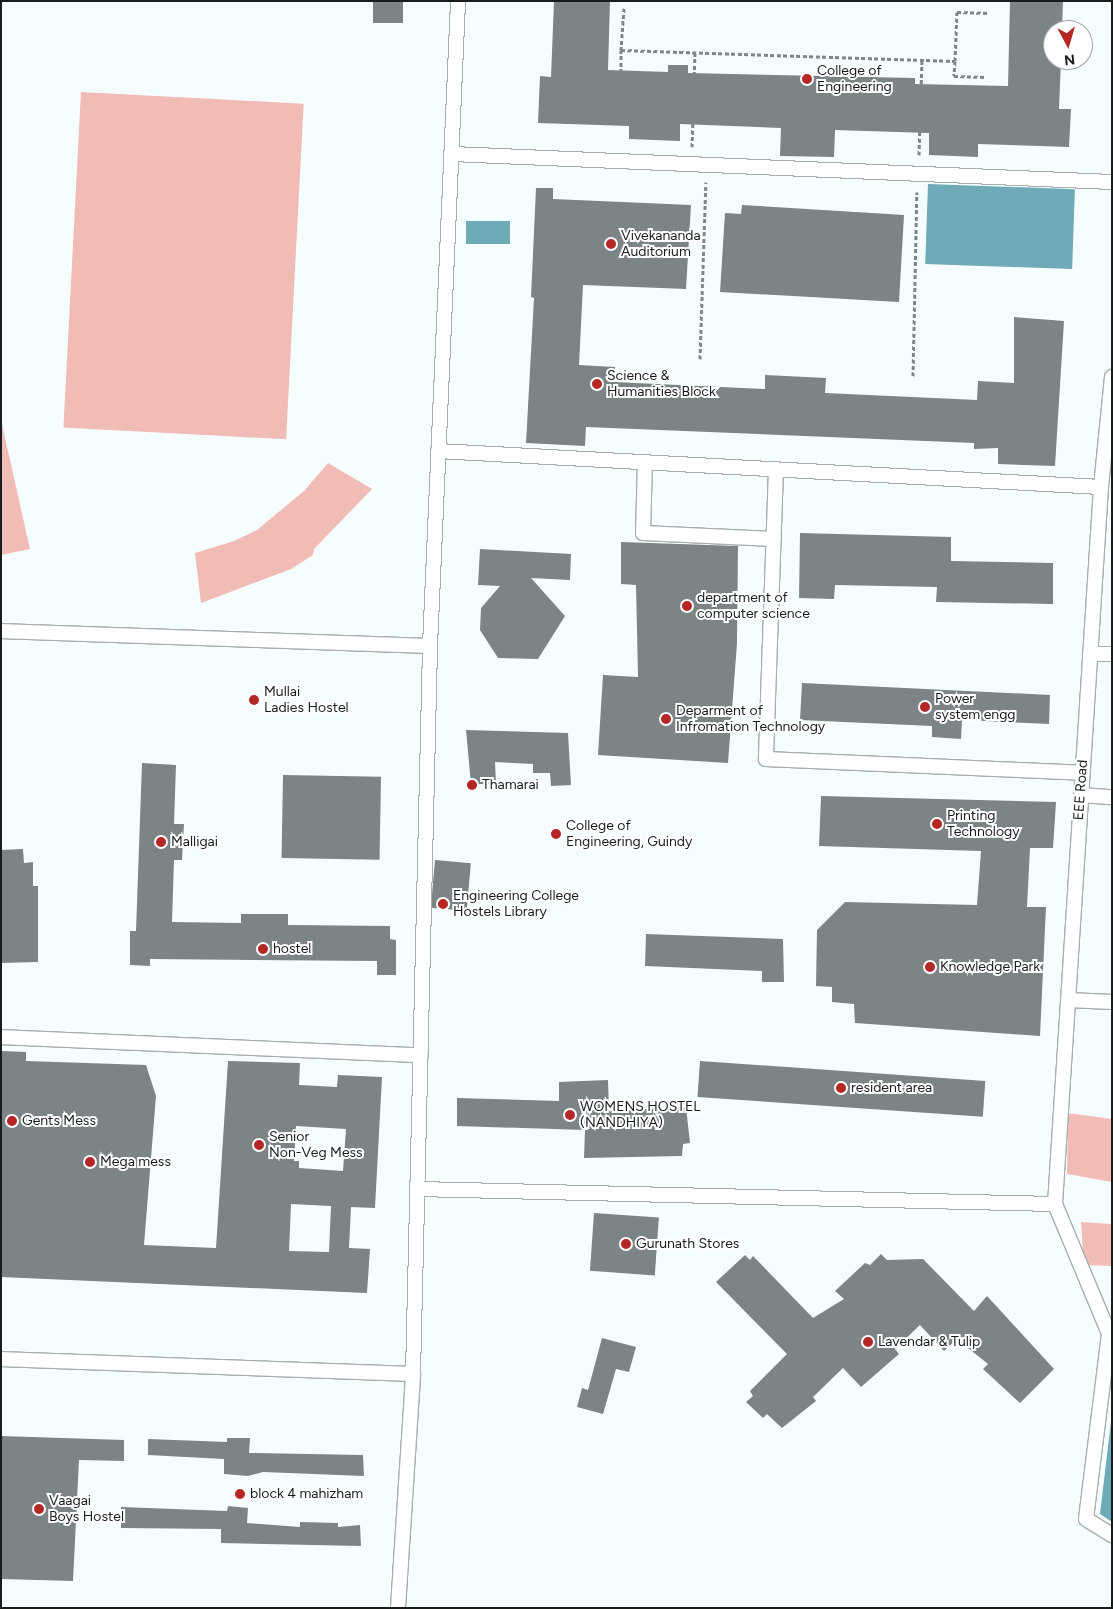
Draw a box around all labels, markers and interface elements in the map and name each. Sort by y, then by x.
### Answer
north arrow [1043,20,1093,70]
text: N [1063,50,1076,68]
place label: College of Engineering [817,63,892,95]
marker: College of Engineering [801,73,813,85]
place label: Vivekananda Auditorium [621,228,701,260]
marker: Vivekananda Auditorium [605,238,617,250]
place label: Science & Humanities Block [607,368,716,401]
marker: Science & Humanities Block [591,378,603,390]
place label: department of computer science [697,590,810,622]
marker: department of computer science [681,600,693,612]
place label: Mullai Ladies Hostel [264,684,349,716]
place label: Power system engg [935,691,1016,724]
marker: Mullai Ladies Hostel [248,694,260,706]
marker: Power system engg [919,701,931,713]
place label: Deparment of Infromation Technology [676,703,825,736]
marker: Deparment of Infromation Technology [660,713,672,725]
street label: EEE Road [1071,759,1091,821]
place label: Thamarai [482,777,539,793]
marker: Thamarai [466,779,478,791]
place label: Printing Technology [947,808,1020,840]
place label: College of Engineering, Guindy [566,818,692,850]
marker: Printing Technology [931,818,943,830]
marker: College of Engineering, Guindy [550,828,562,840]
place label: Malligai [171,834,218,850]
marker: Malligai [155,836,167,848]
place label: Engineering College Hostels Library [453,888,579,920]
marker: Engineering College Hostels Library [437,898,449,910]
place label: hostel [273,941,311,957]
marker: hostel [257,943,269,955]
place label: Knowledge Park [940,959,1040,975]
marker: Knowledge Park [924,961,936,973]
place label: resident area [851,1080,932,1096]
marker: resident area [835,1082,847,1094]
place label: WOMENS HOSTEL (NANDHIYA) [580,1099,701,1132]
marker: WOMENS HOSTEL (NANDHIYA) [564,1109,576,1121]
place label: Gents Mess [22,1113,96,1129]
marker: Gents Mess [6,1115,18,1127]
place label: Senior Non-Veg Mess [269,1129,363,1162]
marker: Senior Non-Veg Mess [253,1139,265,1151]
place label: Mega mess [100,1154,171,1170]
marker: Mega mess [84,1156,96,1168]
place label: Gurunath Stores [636,1236,739,1252]
marker: Gurunath Stores [620,1238,632,1250]
place label: Lavendar & Tulip [878,1334,980,1350]
marker: Lavendar & Tulip [862,1336,874,1348]
place label: block 4 mahizham [250,1486,363,1502]
marker: block 4 mahizham [234,1488,246,1500]
place label: Vaagai Boys Hostel [49,1493,124,1525]
marker: Vaagai Boys Hostel [33,1503,45,1515]

